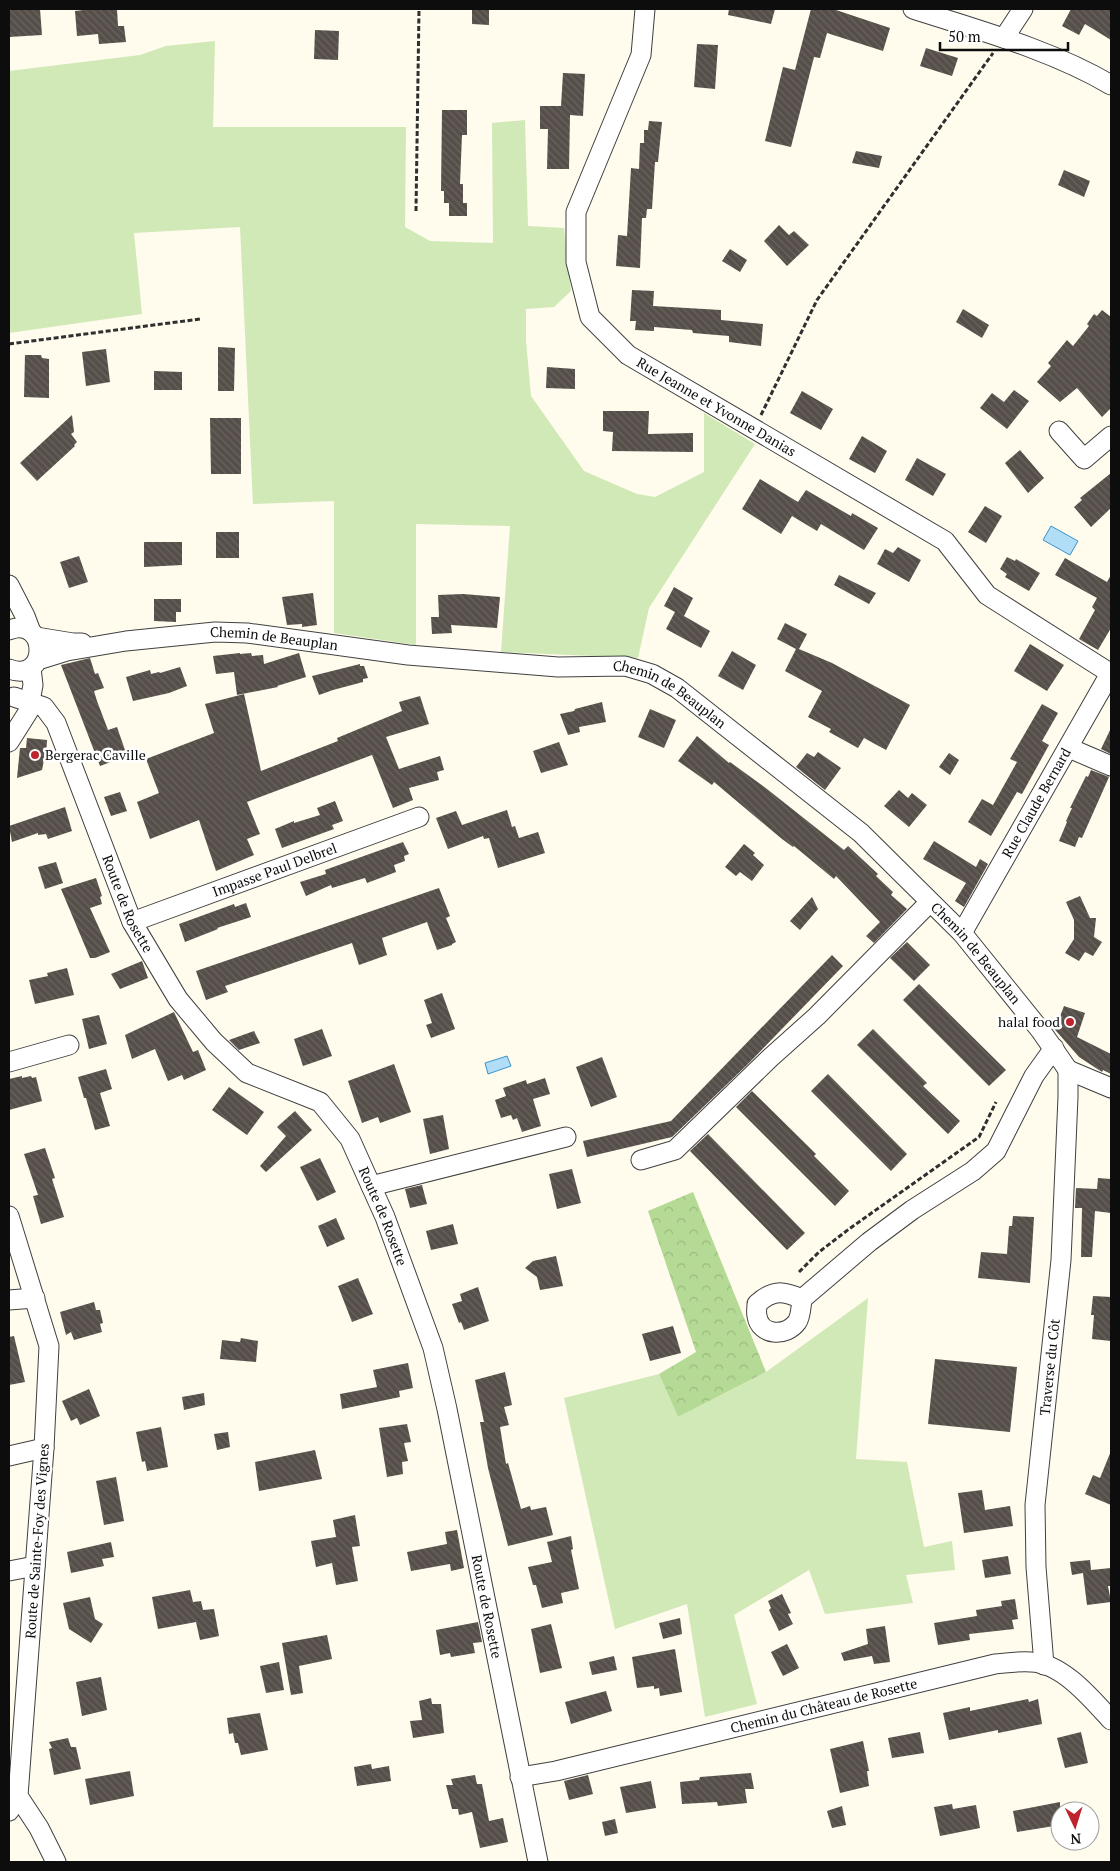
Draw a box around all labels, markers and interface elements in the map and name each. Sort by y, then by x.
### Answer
scale bar [940,20,1068,52]
text: 50 m [948,26,981,46]
street label: Rue Jeanne et Yvonne Danias [633,352,800,461]
street label: Chemin de Beauplan [209,622,340,654]
street label: Chemin de Beauplan [613,656,731,733]
street label: Rue Claude Bernard [997,744,1075,861]
place label: Bergerac Caville [45,745,146,764]
marker: Bergerac Caville [29,749,41,761]
street label: Impasse Paul Delbrel [210,838,339,901]
street label: Route de Rosette [98,852,158,956]
street label: Chemin de Beauplan [927,898,1026,1008]
place label: halal food [998,1012,1060,1031]
marker: halal food [1064,1016,1076,1028]
street label: Route de Rosette [355,1164,412,1268]
street label: Traverse du Côt [1035,1317,1064,1416]
street label: Route de Sainte-Foy des Vignes [20,1443,53,1639]
street label: Route de Rosette [467,1553,507,1660]
street label: Chemin du Château de Rosette [728,1673,919,1737]
north arrow [1050,1801,1100,1851]
text: N [1070,1830,1082,1849]

